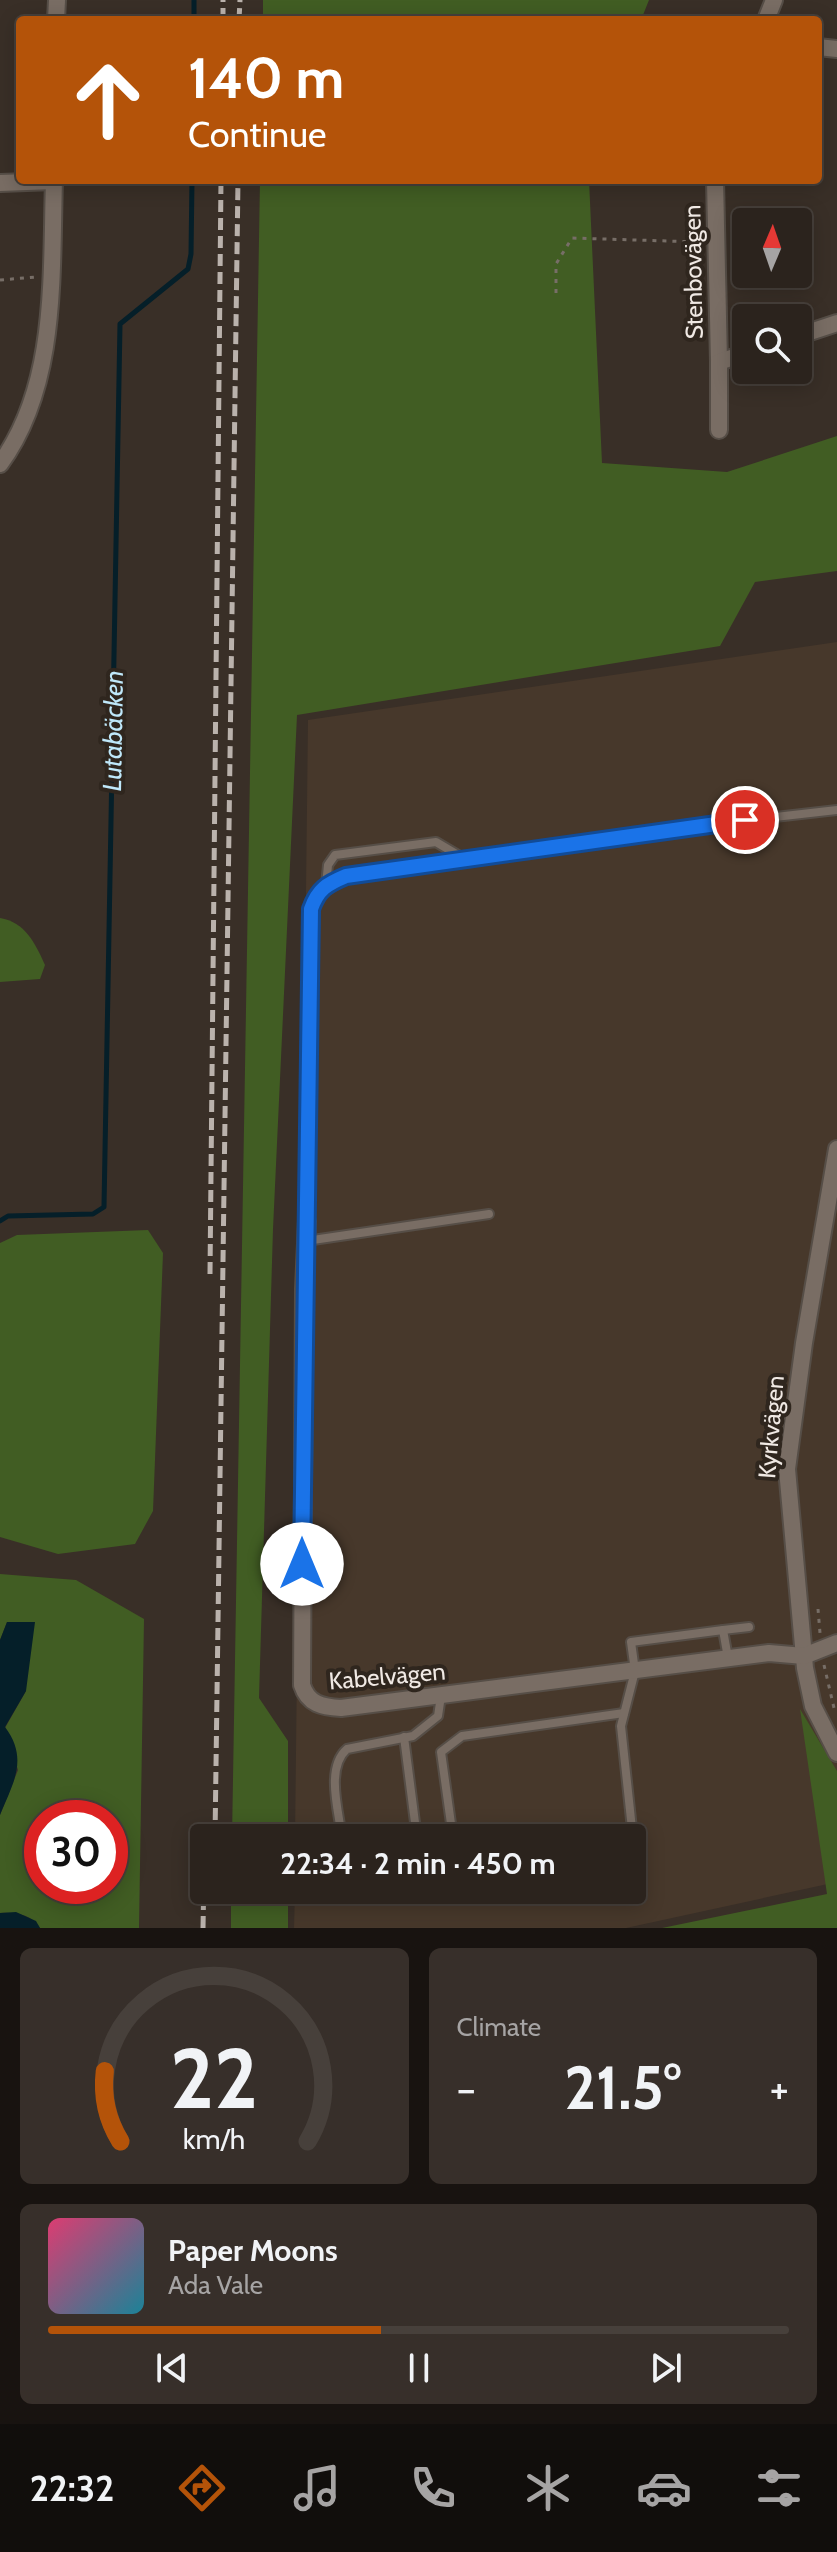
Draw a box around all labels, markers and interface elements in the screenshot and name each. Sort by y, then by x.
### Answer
text: 140 m [188,44,344,112]
icon: ahead [56,48,160,152]
text: Continue [188,112,327,156]
street label: Stenbovägen [677,205,709,339]
north arrow [732,208,812,288]
map controls [732,208,812,384]
button: search [732,304,812,384]
water label: Lutabäcken [96,670,130,792]
pin [711,786,779,854]
icon: arrive [723,798,767,842]
street label: Kyrkvägen [752,1374,790,1480]
position arrow [260,1522,344,1606]
street label: Kabelvägen [327,1656,447,1696]
speed limit sign: 30 [24,1800,128,1904]
text: 22:34 · 2 min · 450 m [280,1845,556,1882]
text: Climate [457,2011,541,2043]
text: 22 [170,2028,258,2129]
text: 21.5° [564,2051,681,2124]
text: − [457,2062,476,2115]
text: + [770,2062,789,2115]
text: km/h [183,2121,246,2156]
text: Paper Moons [168,2232,338,2269]
text: Ada Vale [168,2269,263,2301]
icon: previous [150,2346,194,2390]
icon: pause [397,2346,441,2390]
icon: next [644,2346,688,2390]
icon: directions [174,2460,230,2516]
icon: music [289,2460,345,2516]
icon: phone [405,2460,461,2516]
icon: climate [520,2460,576,2516]
icon: car [636,2460,692,2516]
icon: filters [751,2460,807,2516]
text: 22:32 [30,2466,114,2510]

